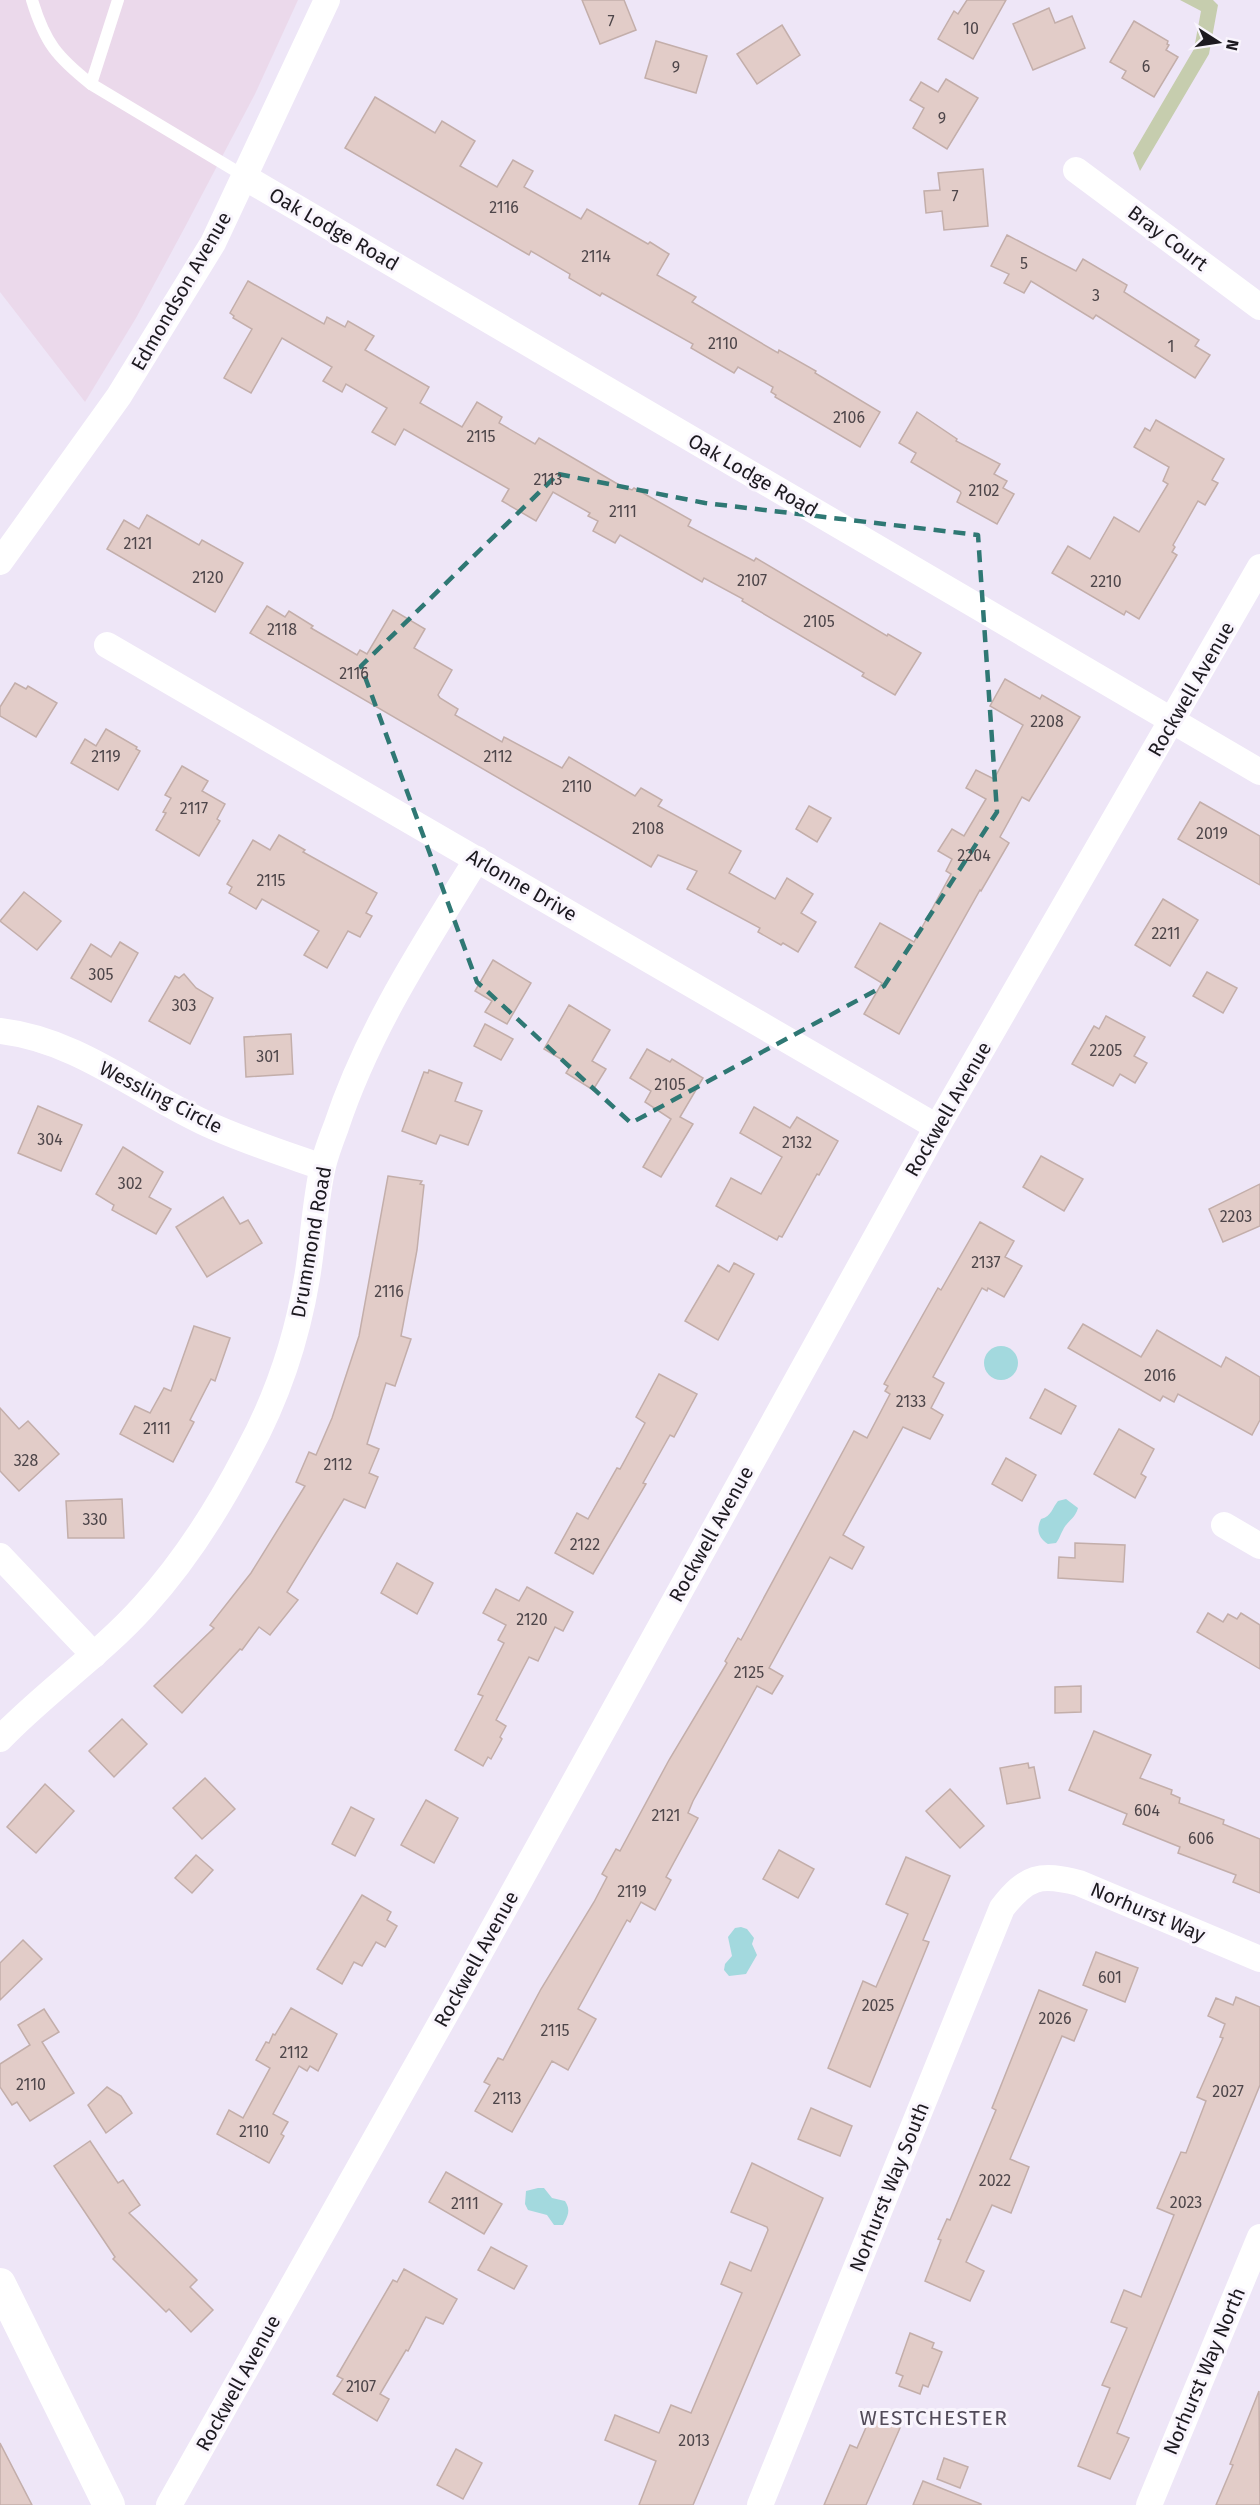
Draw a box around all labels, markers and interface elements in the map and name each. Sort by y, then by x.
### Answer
house number: 7 [607,12,615,31]
north arrow [1188,12,1248,72]
house number: 10 [963,19,979,38]
text: N [1222,38,1243,52]
house number: 6 [1142,57,1150,76]
house number: 9 [672,58,680,77]
house number: 9 [938,109,946,128]
street label: Oak Lodge Road [265,182,403,276]
house number: 7 [951,187,959,206]
house number: 2116 [489,198,519,217]
street label: Bray Court [1123,200,1213,276]
street label: Edmondson Avenue [126,207,236,375]
house number: 2114 [581,247,611,266]
house number: 5 [1020,254,1028,273]
house number: 3 [1092,286,1100,305]
house number: 2110 [708,334,738,353]
house number: 1 [1168,337,1174,356]
house number: 2106 [833,408,865,427]
house number: 2115 [466,427,496,446]
street label: Oak Lodge Road [684,428,822,522]
house number: 2113 [533,470,563,489]
house number: 2102 [968,481,1000,500]
house number: 2111 [609,502,637,521]
house number: 2121 [124,534,152,553]
house number: 2120 [192,568,224,587]
house number: 2107 [737,571,767,590]
house number: 2210 [1090,572,1122,591]
house number: 2105 [803,612,835,631]
street label: Rockwell Avenue [1143,617,1239,761]
house number: 2118 [267,620,297,639]
house number: 2116 [339,664,369,683]
house number: 2208 [1030,712,1064,731]
house number: 2119 [91,747,121,766]
house number: 2112 [483,747,513,766]
house number: 2110 [562,777,592,796]
house number: 2117 [180,799,208,818]
house number: 2108 [632,819,664,838]
house number: 2019 [1196,824,1228,843]
street label: Arlonne Drive [463,844,581,926]
house number: 2204 [957,846,991,865]
house number: 2115 [256,871,286,890]
house number: 2211 [1151,924,1181,943]
house number: 305 [89,965,113,984]
house number: 303 [172,996,196,1015]
street label: Rockwell Avenue [900,1037,996,1181]
house number: 2205 [1090,1041,1122,1060]
house number: 301 [256,1047,280,1066]
street label: Wessling Circle [95,1056,227,1138]
house number: 2105 [654,1075,686,1094]
house number: 304 [37,1130,63,1149]
house number: 2132 [782,1133,812,1152]
street label: Drummond Road [286,1164,336,1320]
house number: 302 [118,1174,142,1193]
house number: 2203 [1220,1207,1252,1226]
house number: 2137 [971,1253,1001,1272]
house number: 2116 [374,1282,404,1301]
house number: 2016 [1144,1366,1176,1385]
house number: 2133 [896,1392,926,1411]
house number: 2111 [143,1419,171,1438]
house number: 328 [14,1451,38,1470]
house number: 2112 [323,1455,353,1474]
street label: Rockwell Avenue [664,1462,758,1606]
house number: 330 [83,1510,108,1529]
house number: 2122 [570,1535,600,1554]
house number: 2120 [516,1610,548,1629]
house number: 2125 [734,1663,764,1682]
house number: 604 [1134,1801,1160,1820]
house number: 2121 [652,1806,680,1825]
house number: 606 [1188,1829,1214,1848]
street label: Norhurst Way [1087,1877,1209,1947]
house number: 2119 [617,1882,647,1901]
street label: Rockwell Avenue [429,1887,523,2031]
house number: 601 [1098,1968,1122,1987]
house number: 2025 [862,1996,894,2015]
house number: 2026 [1038,2009,1072,2028]
house number: 2115 [540,2021,570,2040]
house number: 2112 [279,2043,309,2062]
house number: 2110 [16,2075,46,2094]
house number: 2027 [1212,2082,1244,2101]
house number: 2113 [492,2089,522,2108]
street label: Norhurst Way South [844,2099,934,2275]
house number: 2110 [239,2122,269,2141]
house number: 2022 [979,2171,1011,2190]
house number: 2023 [1170,2193,1202,2212]
house number: 2111 [451,2194,479,2213]
street label: Norhurst Way North [1158,2284,1250,2458]
street label: Rockwell Avenue [191,2311,285,2455]
house number: 2107 [346,2377,376,2396]
district label: WESTCHESTER [860,2405,1008,2431]
house number: 2013 [678,2431,710,2450]

